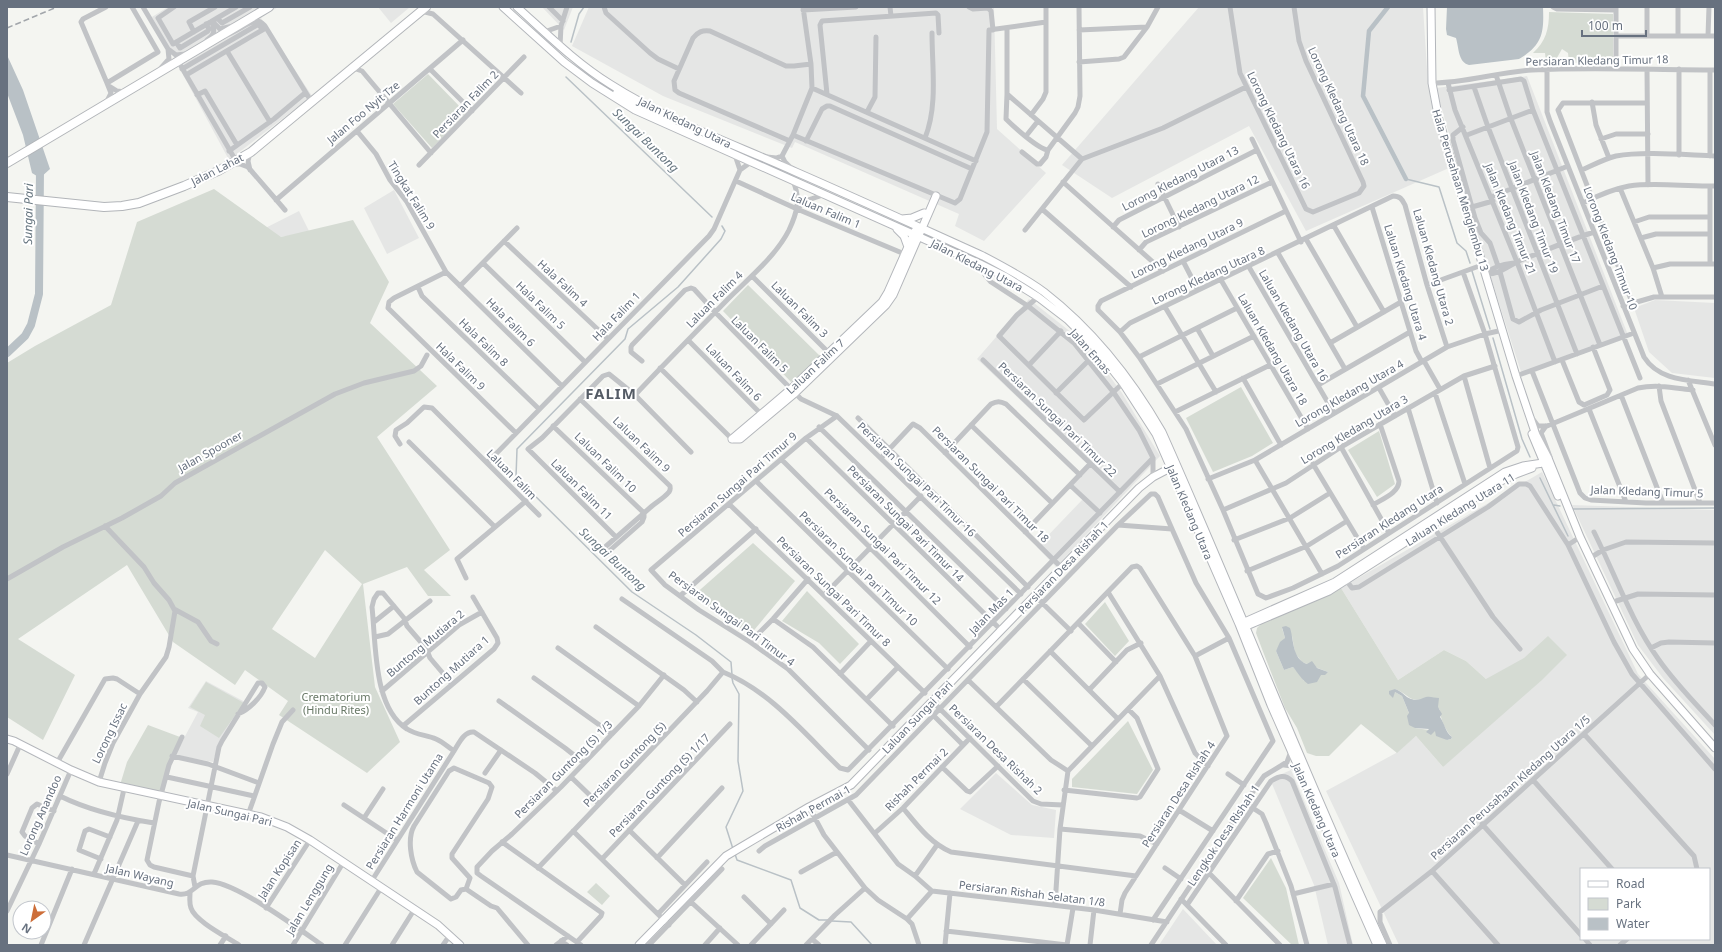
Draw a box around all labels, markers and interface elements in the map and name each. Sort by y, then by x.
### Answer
scale bar [1582,12,1646,38]
text: 100 m [1588,17,1623,34]
street label: Lorong Kledang Utara 18 [1305,44,1373,168]
street label: Persiaran Kledang Timur 18 [1525,51,1669,69]
street label: Persiaran Falim 2 [429,67,501,141]
street label: Lorong Kledang Utara 16 [1244,69,1314,191]
street label: Jalan Foo Nyit Tze [323,77,402,147]
street label: Jalan Kledang Utara [635,93,734,151]
water label: Sungai Buntong [609,104,683,176]
street label: Hala Perusahaan Menglembu 13 [1429,107,1493,273]
street label: Lorong Kledang Utara 13 [1119,142,1241,214]
street label: Jalan Kledang Timur 17 [1527,148,1584,265]
street label: Jalan Lahat [187,149,246,189]
street label: Tingkat Falim 9 [385,158,439,232]
street label: Jalan Kledang Timur 19 [1505,158,1562,275]
street label: Jalan Kledang Timur 21 [1481,160,1540,277]
street label: Lorong Kledang Utara 12 [1139,171,1261,241]
water label: Sungai Pari [19,182,37,245]
street label: Lorong Kledang Timur 10 [1581,184,1641,312]
street label: Laluan Falim 1 [789,189,863,231]
street label: Laluan Kledang Utara 2 [1410,207,1458,327]
street label: Lorong Kledang Utara 9 [1128,214,1246,282]
street label: Laluan Kledang Utara 4 [1381,222,1431,342]
street label: Jalan Kledang Utara [927,235,1026,295]
street label: Lorong Kledang Utara 8 [1149,242,1267,308]
street label: Hala Falim 4 [535,256,592,311]
street label: Laluan Kledang Utara 16 [1256,266,1332,384]
street label: Laluan Falim 4 [682,267,746,331]
street label: Laluan Falim 3 [768,277,832,341]
street label: Hala Falim 5 [513,278,569,332]
street label: Hala Falim 1 [589,288,643,344]
street label: Laluan Kledang Utara 18 [1235,290,1311,408]
street label: Hala Falim 6 [483,294,539,350]
street label: Laluan Falim 5 [728,312,792,376]
street label: Hala Falim 8 [456,315,512,369]
street label: Jalan Emas [1066,324,1115,377]
street label: Laluan Falim 7 [783,335,847,397]
street label: Hala Falim 9 [433,339,489,393]
street label: Laluan Falim 6 [703,340,765,404]
street label: Lorong Kledang Utara 4 [1292,355,1407,430]
street label: Persiaran Sungai Pari Timur 22 [996,358,1120,480]
district label: FALIM [585,383,637,403]
street label: Lorong Kledang Utara 3 [1297,391,1411,467]
street label: Laluan Falim 9 [610,413,674,475]
street label: Persiaran Sungai Pari Timur 16 [855,418,979,540]
street label: Persiaran Sungai Pari Timur 18 [929,422,1053,546]
street label: Jalan Spooner [174,427,245,475]
street label: Persiaran Sungai Pari Timur 9 [674,428,800,540]
street label: Laluan Falim 10 [572,429,640,495]
street label: Laluan Falim [484,446,540,502]
street label: Laluan Falim 11 [548,455,616,523]
street label: Persiaran Sungai Pari Timur 14 [844,461,968,585]
street label: Jalan Kledang Utara [1163,461,1217,562]
street label: Laluan Kledang Utara 11 [1402,469,1518,549]
street label: Persiaran Kledang Utara [1332,480,1446,562]
street label: Jalan Kledang Timur 5 [1589,482,1704,500]
street label: Persiaran Sungai Pari Timur 12 [821,484,945,608]
street label: Persiaran Sungai Pari Timur 10 [797,507,921,629]
street label: Persiaran Desa Rishah 1 [1014,517,1112,617]
water label: Sungai Buntong [576,524,650,594]
street label: Persiaran Sungai Pari Timur 8 [774,532,894,650]
street label: Persiaran Sungai Pari Timur 4 [666,567,799,669]
street label: Jalan Mas 1 [965,585,1017,638]
street label: Buntong Mutiara 2 [383,606,467,680]
street label: Buntong Mutiara 1 [410,632,492,708]
street label: Laluan Sungai Pari [878,677,956,757]
park label: Crematorium (Hindu Rites) [301,689,371,717]
street label: Lorong Issac [88,700,130,766]
street label: Persiaran Desa Rishah 2 [946,700,1046,798]
street label: Persiaran Perusahaan Kledang Utara 1/5 [1427,711,1593,863]
street label: Persiaran Guntong (S) 1/3 [511,717,615,821]
street label: Persiaran Guntong (S) [579,718,669,810]
street label: Persiaran Guntong (S) 1/17 [605,730,713,840]
street label: Persiaran Desa Rishah 4 [1138,737,1219,850]
street label: Rishah Permai 2 [881,744,951,814]
street label: Persiaran Harmoni Utama [362,750,446,872]
street label: Jalan Kledang Utara [1289,760,1345,860]
street label: Lorong Anandoo [16,772,65,858]
street label: Rishah Permai 1 [773,781,853,835]
street label: Lengkok Desa Rishah 1 [1183,781,1263,889]
street label: Jalan Sungai Pari [185,795,274,829]
street label: Jalan Kopisan [253,836,304,903]
street label: Jalan Wayang [104,860,175,890]
street label: Jalan Lenggung [281,861,336,938]
legend [1580,868,1710,940]
text: Road [1616,875,1645,892]
street label: Persiaran Rishah Selatan 1/8 [958,877,1106,909]
text: Park [1616,895,1642,912]
north arrow [12,900,52,940]
text: Water [1616,915,1650,932]
text: N [18,920,34,938]

